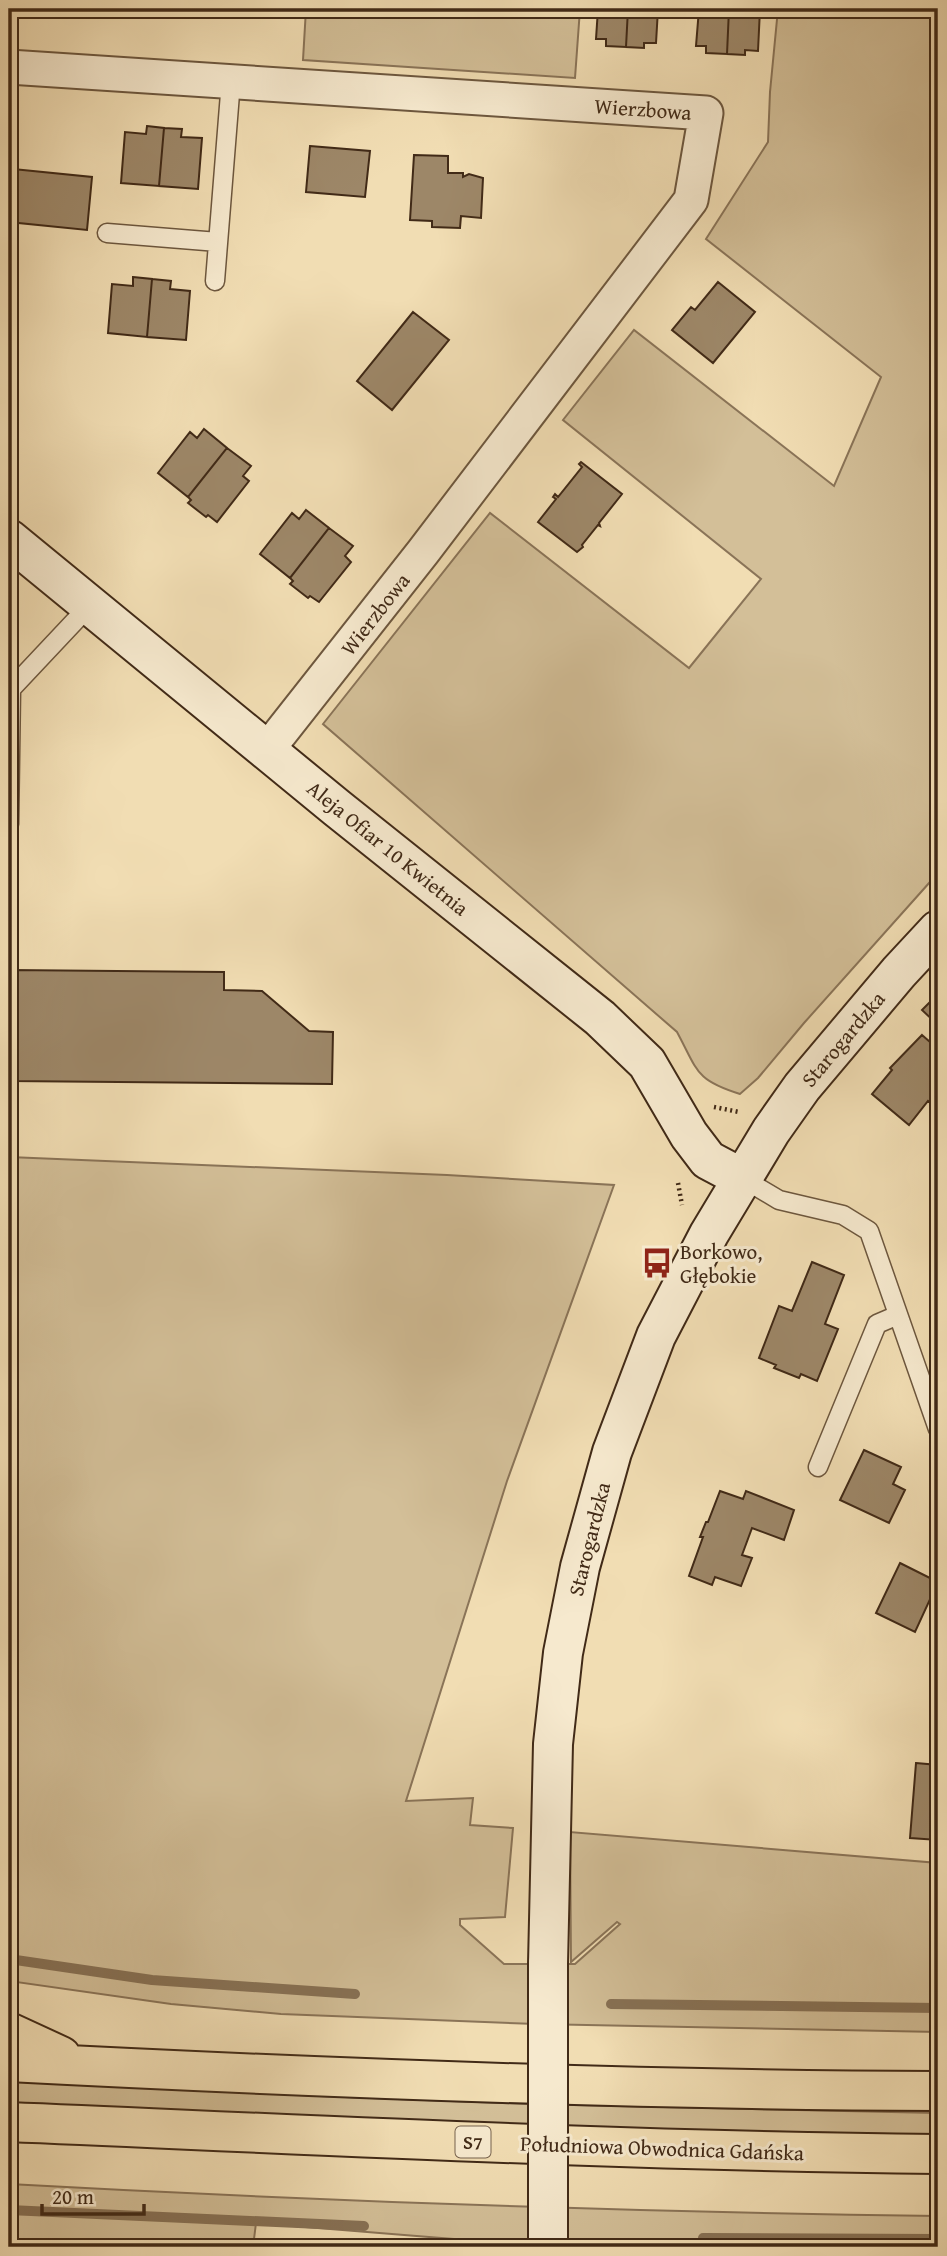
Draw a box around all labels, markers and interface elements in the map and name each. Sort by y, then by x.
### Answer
street label: Wierzbowa [593,90,693,128]
street label: Wierzbowa [333,566,417,662]
street label: Aleja Ofiar 10 Kwietnia [300,773,476,923]
street label: Starogardzka [794,984,892,1094]
place label: Borkowo, Głębokie [680,1236,762,1291]
bus stop icon: Borkowo, Głębokie [640,1246,674,1280]
street label: Starogardzka [560,1479,618,1599]
road number: S7 [456,2126,490,2158]
street label: Południowa Obwodnica Gdańska [520,2128,804,2168]
scale bar [42,2172,144,2216]
text: 20 m [52,2181,94,2212]

